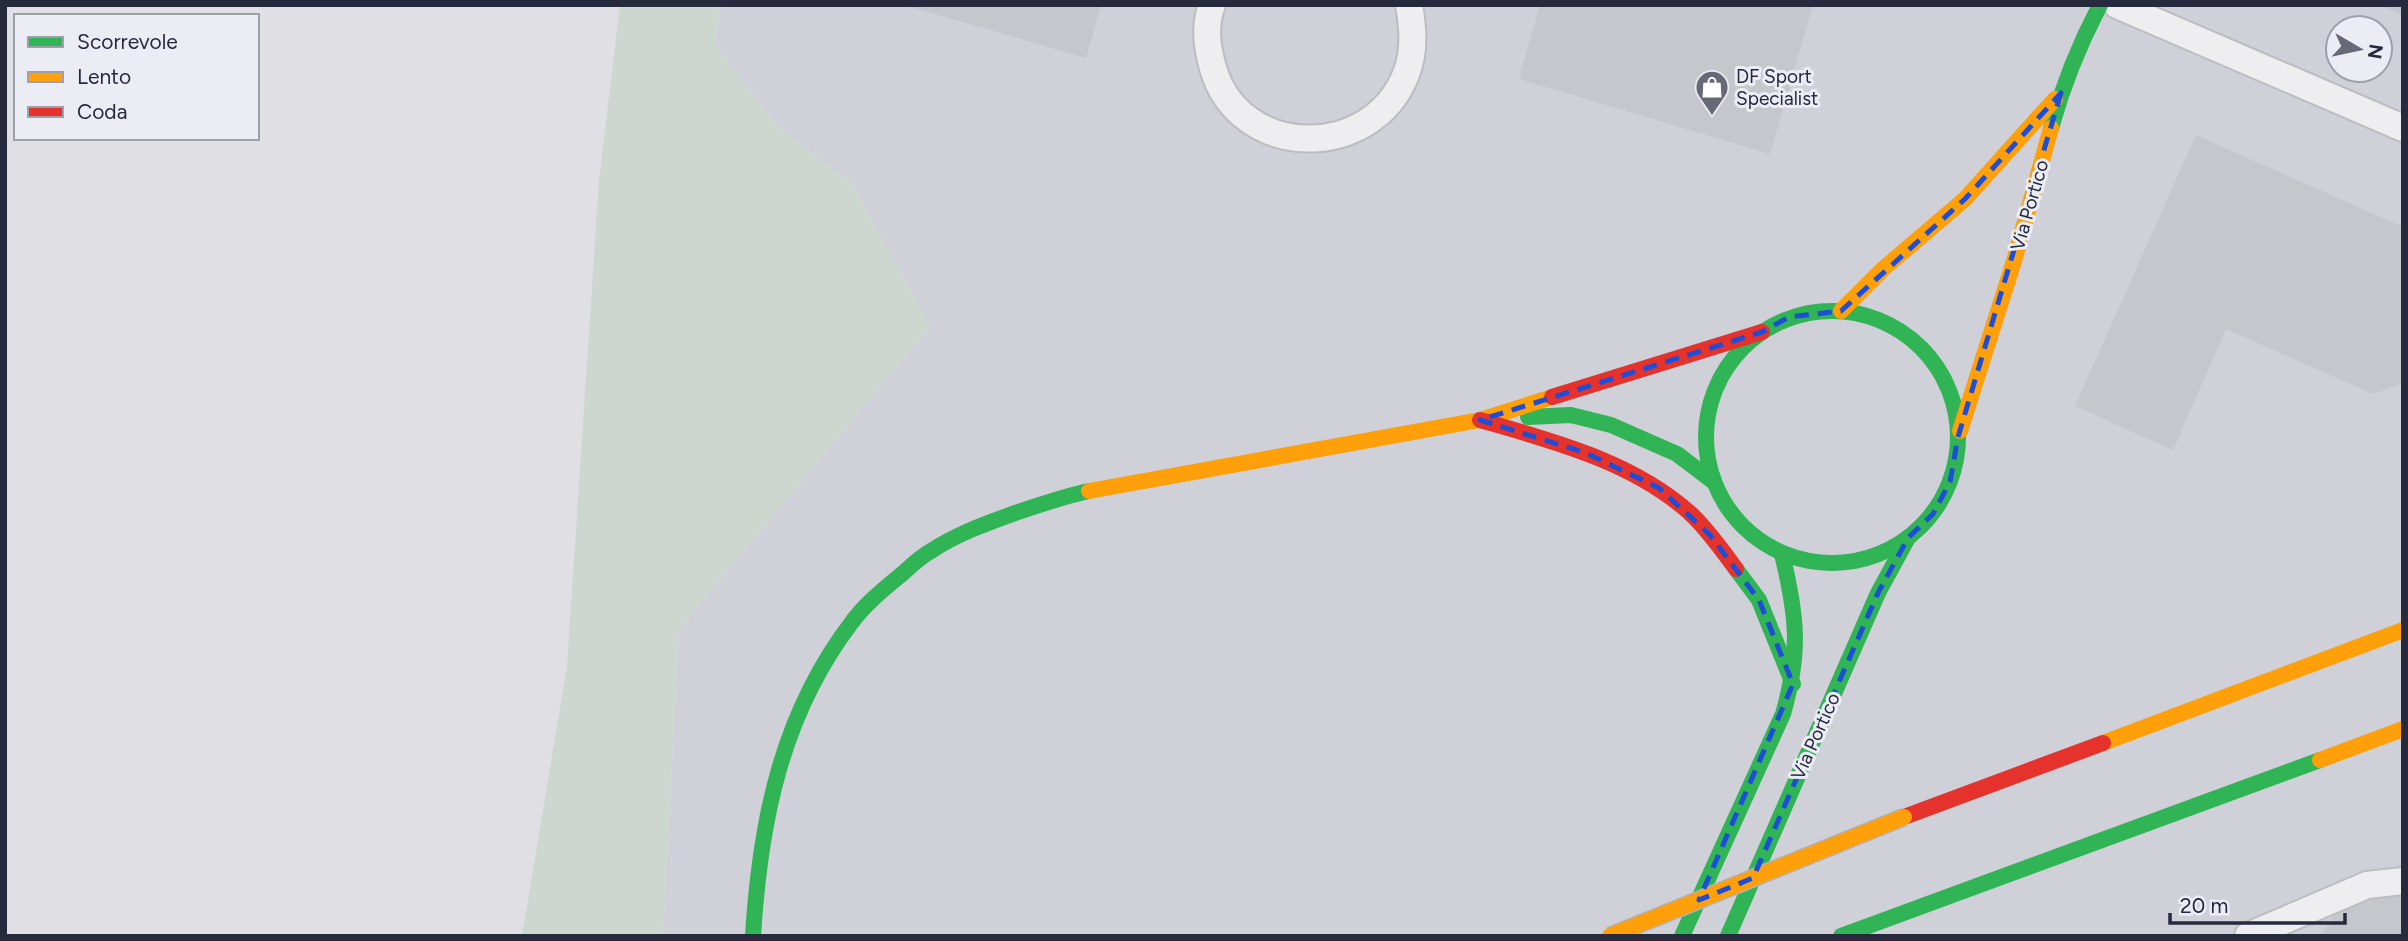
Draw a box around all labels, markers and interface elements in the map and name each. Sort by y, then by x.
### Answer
legend [14,14,259,140]
north arrow [2324,14,2394,84]
text: Scorrevole [77,29,178,54]
text: N [2363,43,2388,61]
text: Lento [77,64,131,89]
place label: DF Sport Specialist [1736,65,1818,110]
shop icon: DF Sport Specialist [1693,68,1731,117]
text: Coda [77,99,127,124]
street label: Via Portico [2006,157,2053,253]
street label: Via Portico [1786,689,1845,783]
scale bar [2170,881,2345,925]
text: 20 m [2180,893,2228,918]

